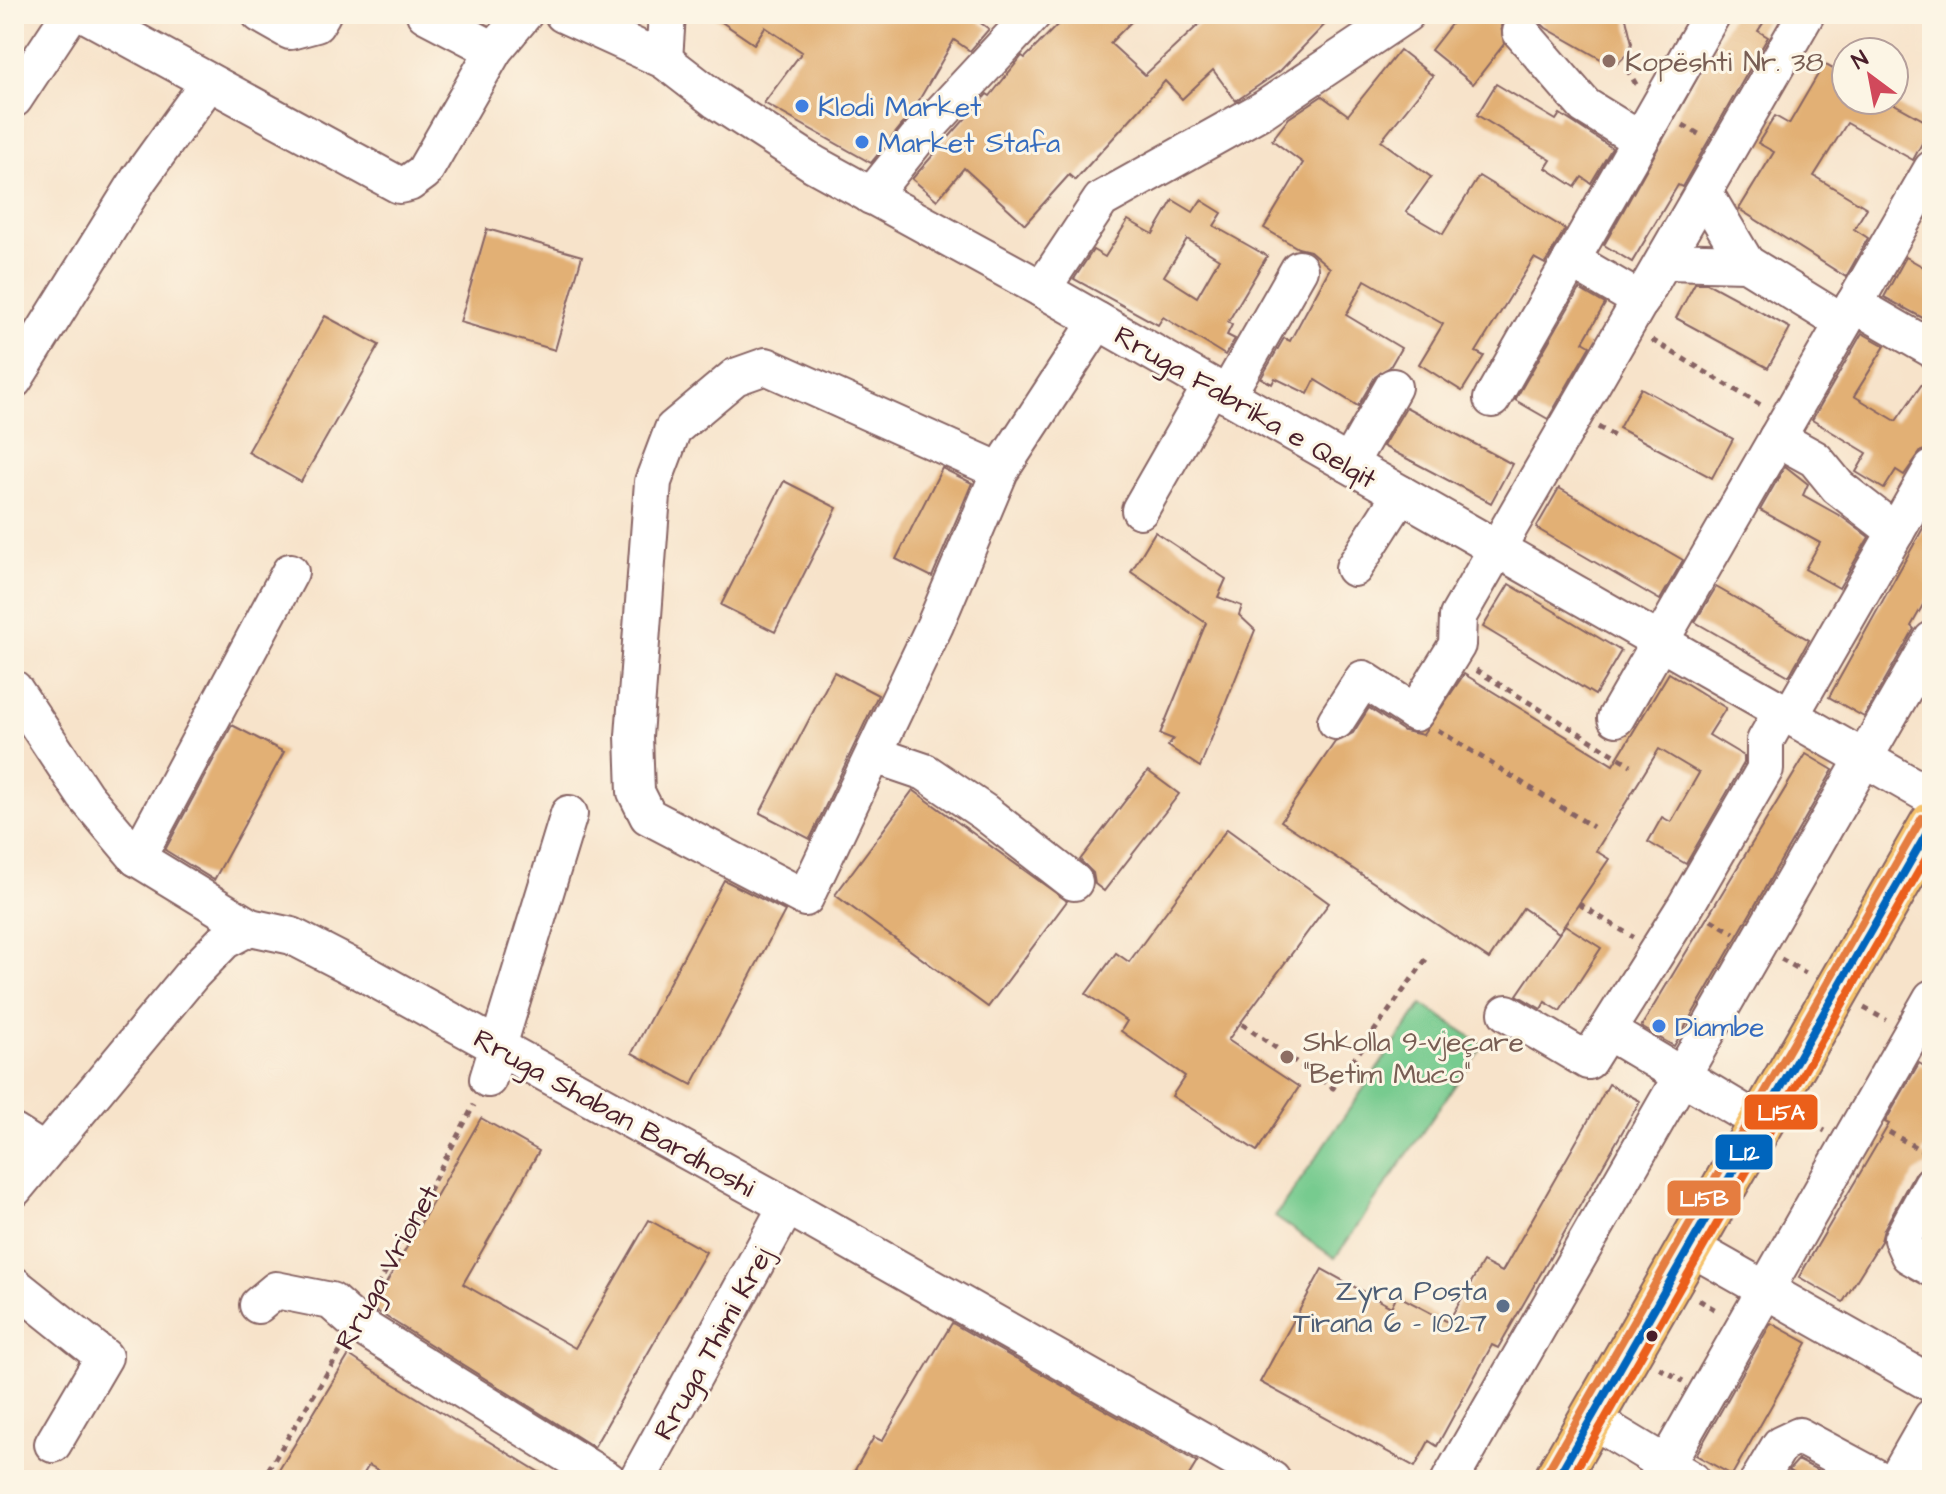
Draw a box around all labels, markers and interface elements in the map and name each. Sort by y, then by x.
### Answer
north arrow [1830,36,1910,116]
place label: Kopështi Nr. 38 [1625,43,1824,82]
text: N [1846,43,1874,77]
marker: Kopështi Nr. 38 [1600,52,1618,70]
place label: Klodi Market [818,88,982,127]
marker: Klodi Market [793,97,811,115]
place label: Market Stafa [878,124,1060,163]
marker: Market Stafa [853,133,871,151]
street label: Rruga Fabrika e Qelqit [1106,316,1384,500]
place label: Diambe [1675,1008,1764,1047]
marker: Diambe [1650,1017,1668,1035]
street label: Rruga Shaban Bardhoshi [466,1020,762,1208]
place label: Shkolla 9-vjeçare "Betim Muco" [1303,1023,1524,1094]
marker: Shkolla 9-vjeçare "Betim Muco" [1278,1048,1296,1066]
line badge: L15A [1743,1093,1819,1131]
text: L15A [1757,1098,1806,1129]
line badge: L12 [1714,1133,1774,1171]
text: L12 [1729,1138,1760,1169]
street label: Rruga Vrionet [326,1178,450,1358]
line badge: L15B [1666,1179,1742,1217]
text: L15B [1679,1184,1729,1215]
street label: Rruga Thimi Krej [644,1240,783,1448]
place label: Zyra Posta Tirana 6 - 1027 [1293,1272,1487,1343]
marker: Zyra Posta Tirana 6 - 1027 [1494,1297,1512,1315]
unlabelled marker [1644,1328,1660,1344]

